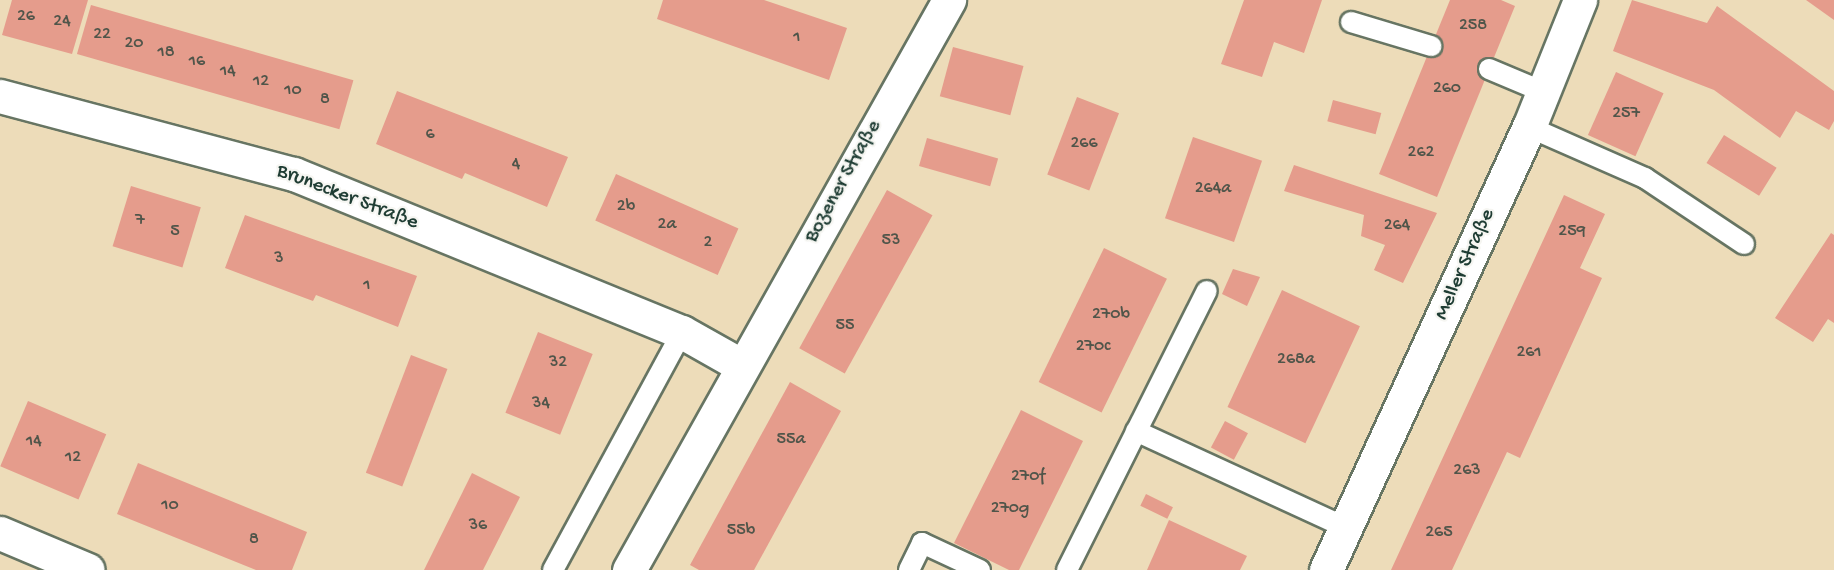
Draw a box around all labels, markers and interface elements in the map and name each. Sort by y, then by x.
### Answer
house number: 26 [17,6,35,28]
house number: 24 [53,11,71,33]
house number: 258 [1459,15,1487,37]
house number: 22 [93,24,111,46]
house number: 1 [793,27,801,49]
house number: 20 [124,33,144,55]
house number: 18 [157,42,175,64]
house number: 16 [189,51,205,73]
house number: 14 [220,61,236,83]
house number: 12 [253,71,269,93]
house number: 260 [1433,78,1461,100]
house number: 10 [284,80,302,102]
house number: 8 [320,89,330,111]
house number: 257 [1612,103,1640,125]
street label: Bozener Straße [800,116,888,248]
house number: 6 [425,124,435,146]
house number: 266 [1070,133,1098,155]
house number: 262 [1408,142,1434,164]
house number: 4 [512,154,520,176]
street label: Brunecker Straße [273,159,421,237]
house number: 264a [1195,178,1231,200]
house number: 2b [617,196,635,218]
street label: Meller Straße [1430,206,1502,324]
house number: 7 [135,210,145,232]
house number: 2a [658,214,676,236]
house number: 264 [1384,215,1410,237]
house number: 5 [170,221,180,243]
house number: 259 [1558,221,1586,243]
house number: 53 [882,230,900,252]
house number: 2 [704,232,712,254]
house number: 3 [274,248,284,270]
house number: 1 [363,275,371,297]
house number: 270b [1092,304,1130,326]
house number: 55 [836,315,854,337]
house number: 270c [1076,336,1110,358]
house number: 261 [1516,342,1542,364]
house number: 268a [1277,349,1315,371]
house number: 32 [549,352,567,374]
house number: 34 [532,393,550,415]
house number: 55a [777,429,805,451]
house number: 14 [26,431,42,453]
house number: 12 [65,447,81,469]
house number: 263 [1453,460,1481,482]
house number: 270f [1011,466,1045,488]
house number: 10 [161,495,179,517]
house number: 270g [991,498,1029,520]
house number: 36 [469,515,487,537]
house number: 55b [727,520,755,542]
house number: 265 [1425,522,1453,544]
house number: 8 [249,529,259,551]

